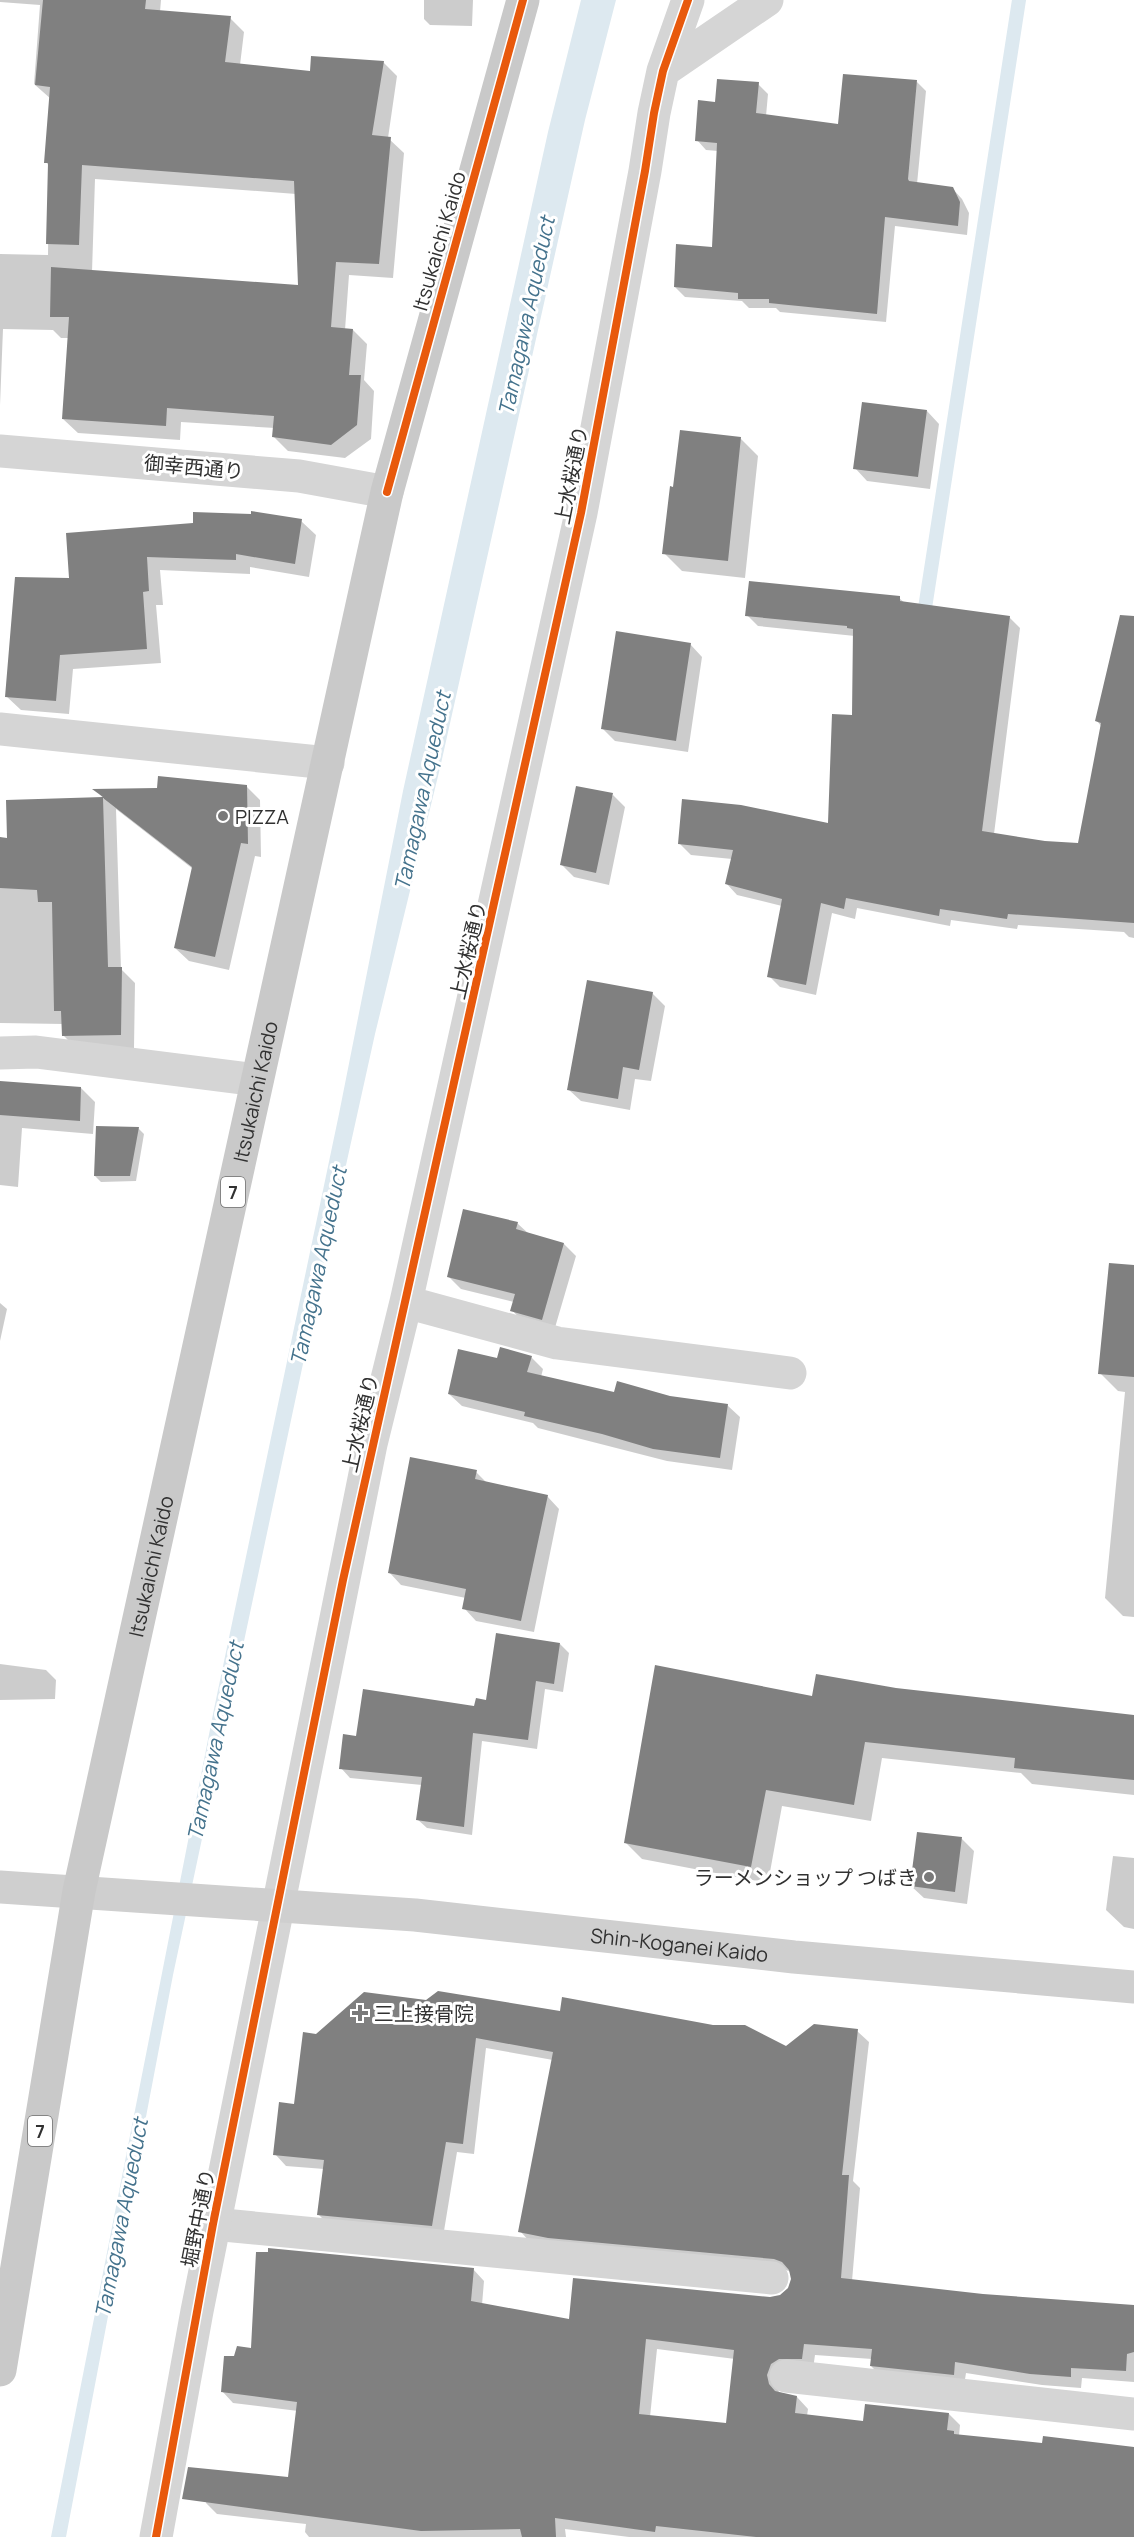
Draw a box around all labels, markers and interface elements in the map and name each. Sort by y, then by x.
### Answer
street label: Itsukaichi Kaido [406,168,472,314]
water label: Tamagawa Aqueduct [491,211,561,418]
street label: 上水桜通り [548,423,594,527]
street label: 御幸西通り [143,449,245,485]
water label: Tamagawa Aqueduct [387,686,457,893]
place label: PIZZA [235,803,289,830]
marker: PIZZA [216,809,230,823]
street label: 上水桜通り [444,898,492,1002]
street label: Itsukaichi Kaido [226,1018,284,1165]
water label: Tamagawa Aqueduct [283,1161,353,1368]
road number: 7 [221,1177,245,1207]
street label: 上水桜通り [336,1371,384,1475]
street label: Itsukaichi Kaido [122,1493,179,1639]
water label: Tamagawa Aqueduct [180,1636,250,1843]
place label: ラーメンショップ つばき [694,1864,917,1891]
marker: ラーメンショップ つばき [922,1870,936,1884]
street label: Shin-Koganei Kaido [589,1921,770,1968]
place label: 三上接骨院 [374,2000,474,2027]
marker: 三上接骨院 [351,2004,369,2022]
water label: Tamagawa Aqueduct [88,2113,155,2320]
road number: 7 [28,2116,52,2146]
street label: 堀野中通り [175,2166,221,2270]

